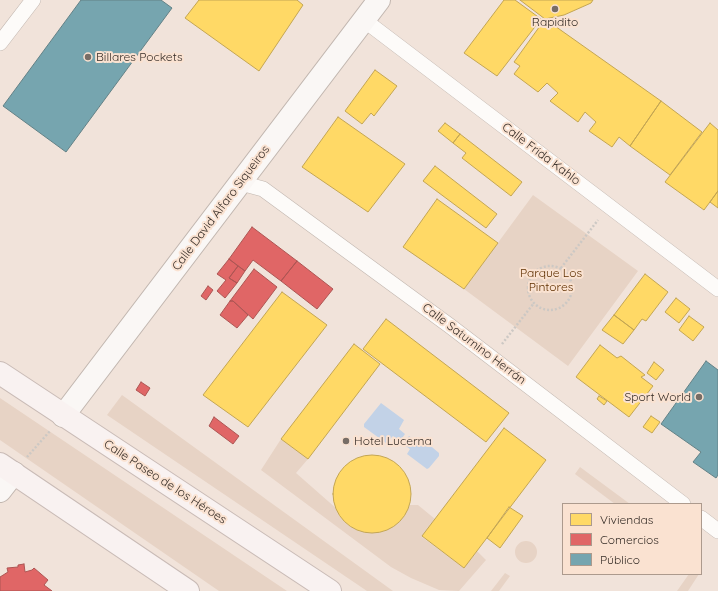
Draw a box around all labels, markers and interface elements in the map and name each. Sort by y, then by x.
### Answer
marker: Rapidito [550,4,560,14]
place label: Rapidito [532,15,578,29]
place label: Billares Pockets [96,50,183,64]
marker: Billares Pockets [83,52,93,62]
street label: Calle Frida Kahlo [499,120,583,188]
street label: Calle David Alfaro Siqueiros [169,143,273,273]
park label: Parque Los Pintores [520,266,582,294]
street label: Calle Saturnino Herrán [419,300,529,388]
place label: Sport World [625,390,691,404]
marker: Sport World [694,392,704,402]
place label: Hotel Lucerna [354,434,432,448]
marker: Hotel Lucerna [341,436,351,446]
street label: Calle Paseo de los Héroes [101,437,229,527]
legend [562,503,702,575]
text: Viviendas [600,512,653,527]
text: Comercios [600,532,659,547]
text: Público [600,552,640,567]

